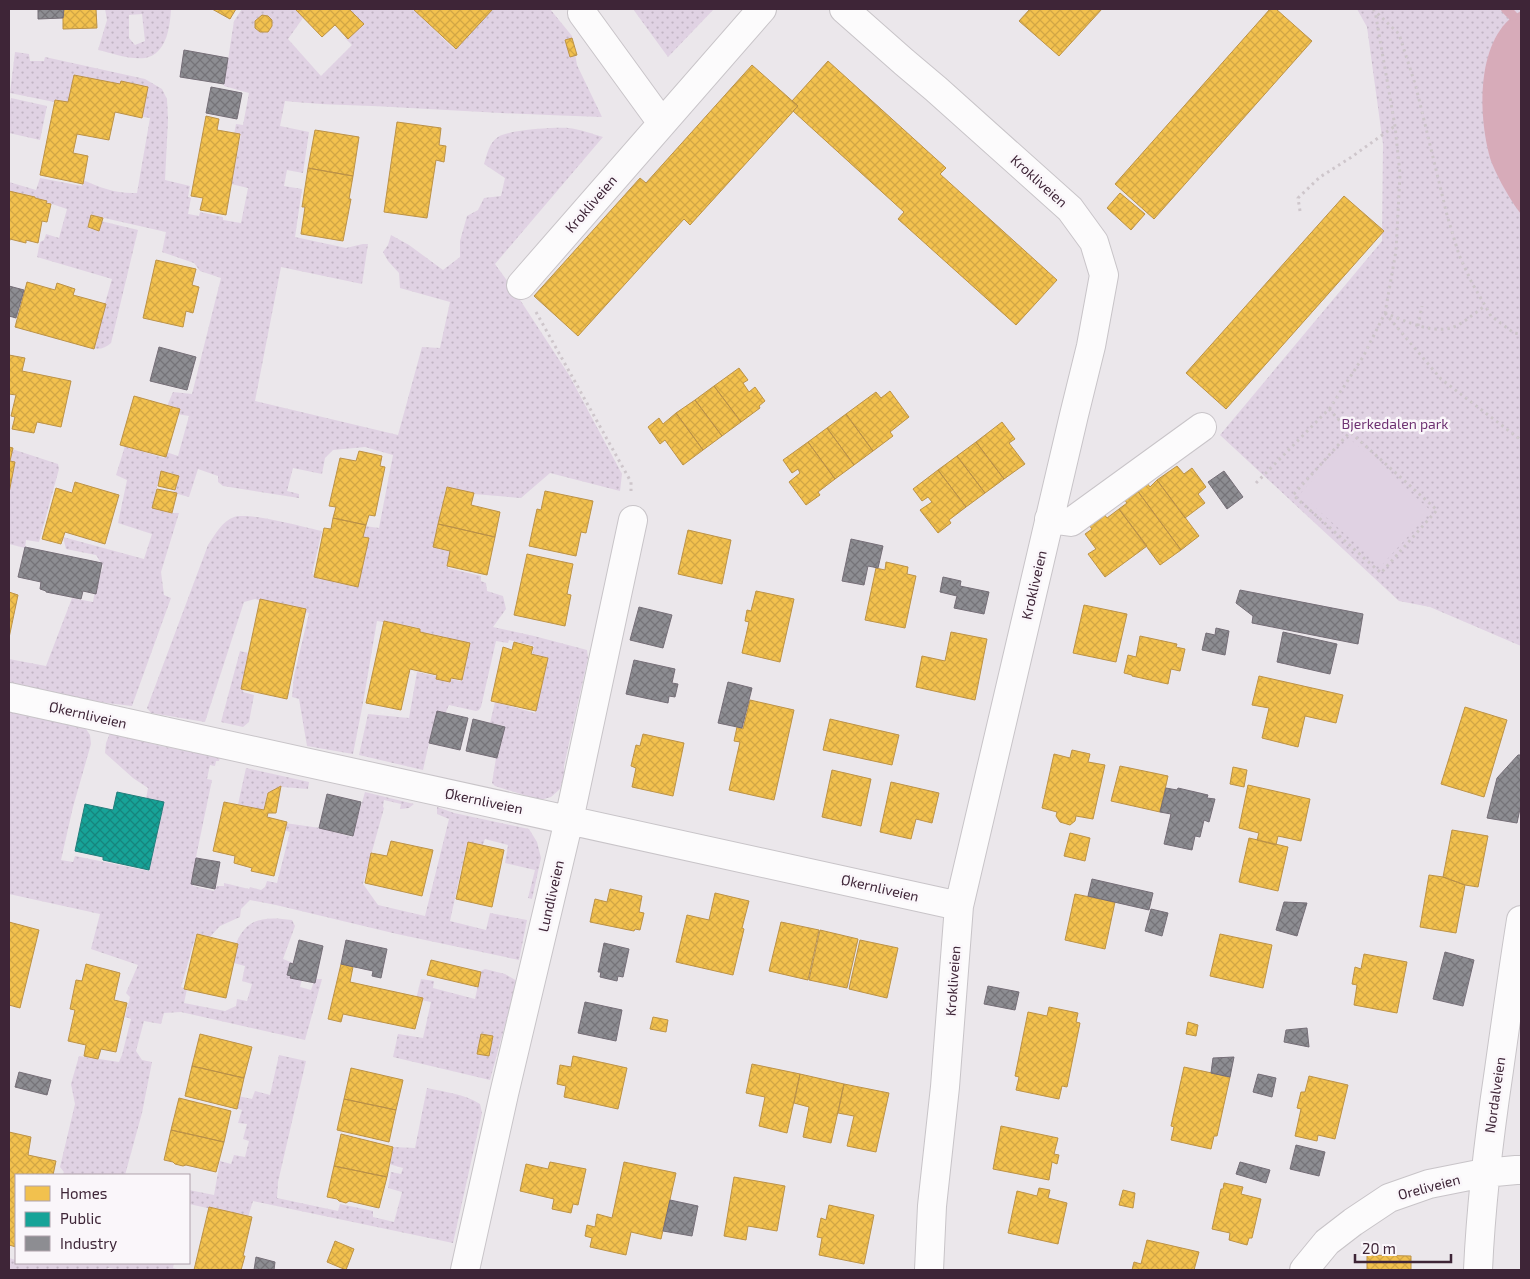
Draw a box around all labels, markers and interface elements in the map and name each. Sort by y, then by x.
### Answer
street label: Krokliveien [1007,151,1071,211]
street label: Krokliveien [561,172,620,236]
park label: Bjerkedalen park [1342,415,1448,432]
street label: Krokliveien [1017,549,1050,621]
street label: Økernliveien [48,697,129,732]
street label: Økernliveien [444,784,525,817]
street label: Lundliveien [534,858,567,933]
street label: Økernliveien [840,870,921,905]
street label: Krokliveien [942,945,963,1017]
street label: Nordalveien [1481,1056,1508,1134]
street label: Oreliveien [1396,1170,1462,1203]
legend [15,1174,190,1264]
text: Homes [60,1184,107,1202]
text: Public [60,1209,101,1227]
scale bar [1355,1232,1451,1264]
text: Industry [60,1234,117,1252]
text: 20 m [1362,1239,1396,1257]

